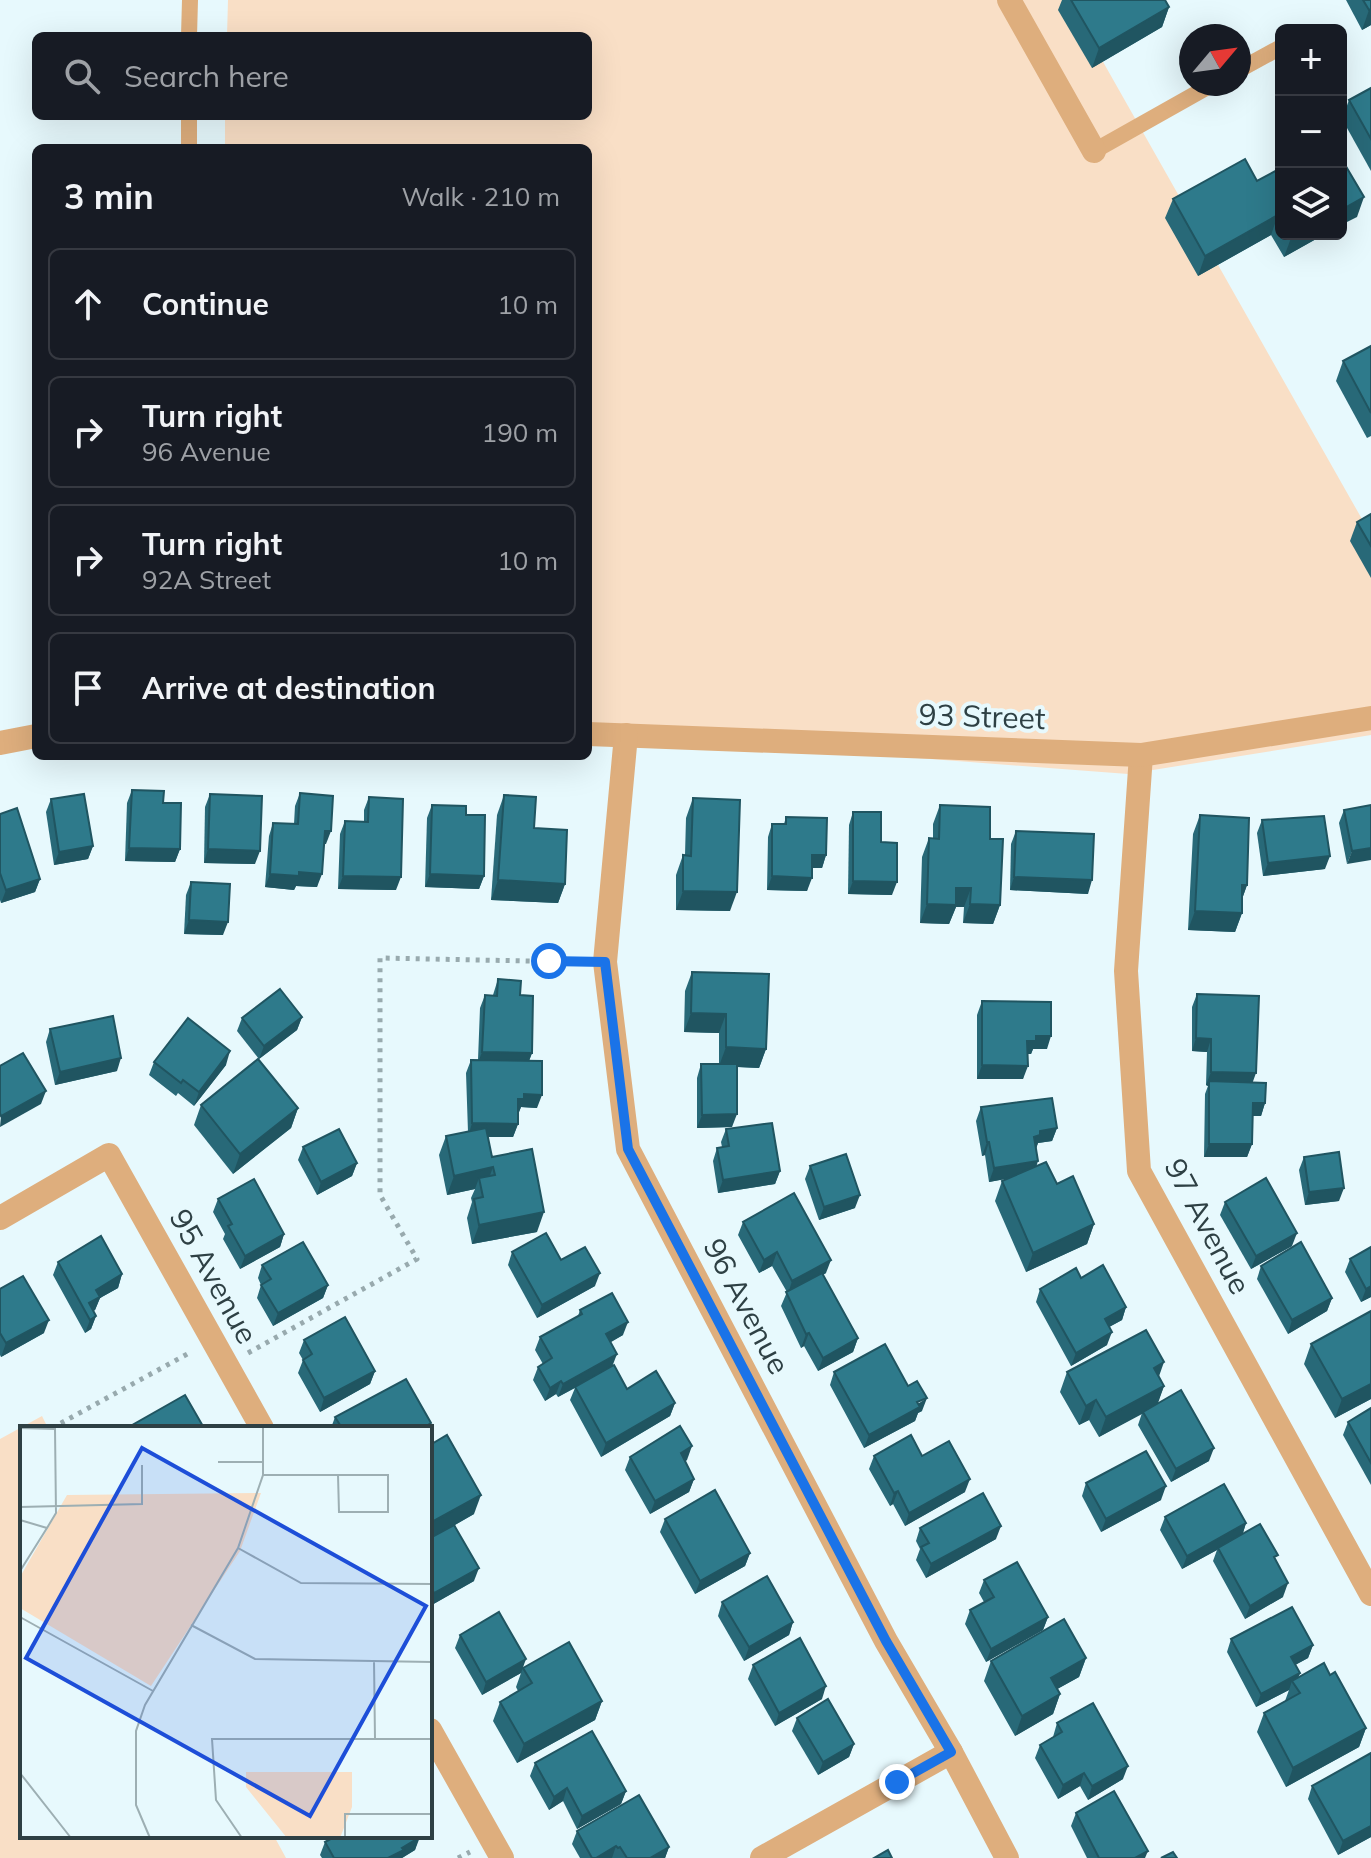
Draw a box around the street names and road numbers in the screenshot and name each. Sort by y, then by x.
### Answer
street label: 93 Street [918,695,1046,737]
street label: 97 Avenue [1156,1152,1260,1300]
street label: 95 Avenue [161,1202,267,1350]
street label: 96 Avenue [695,1232,799,1380]

